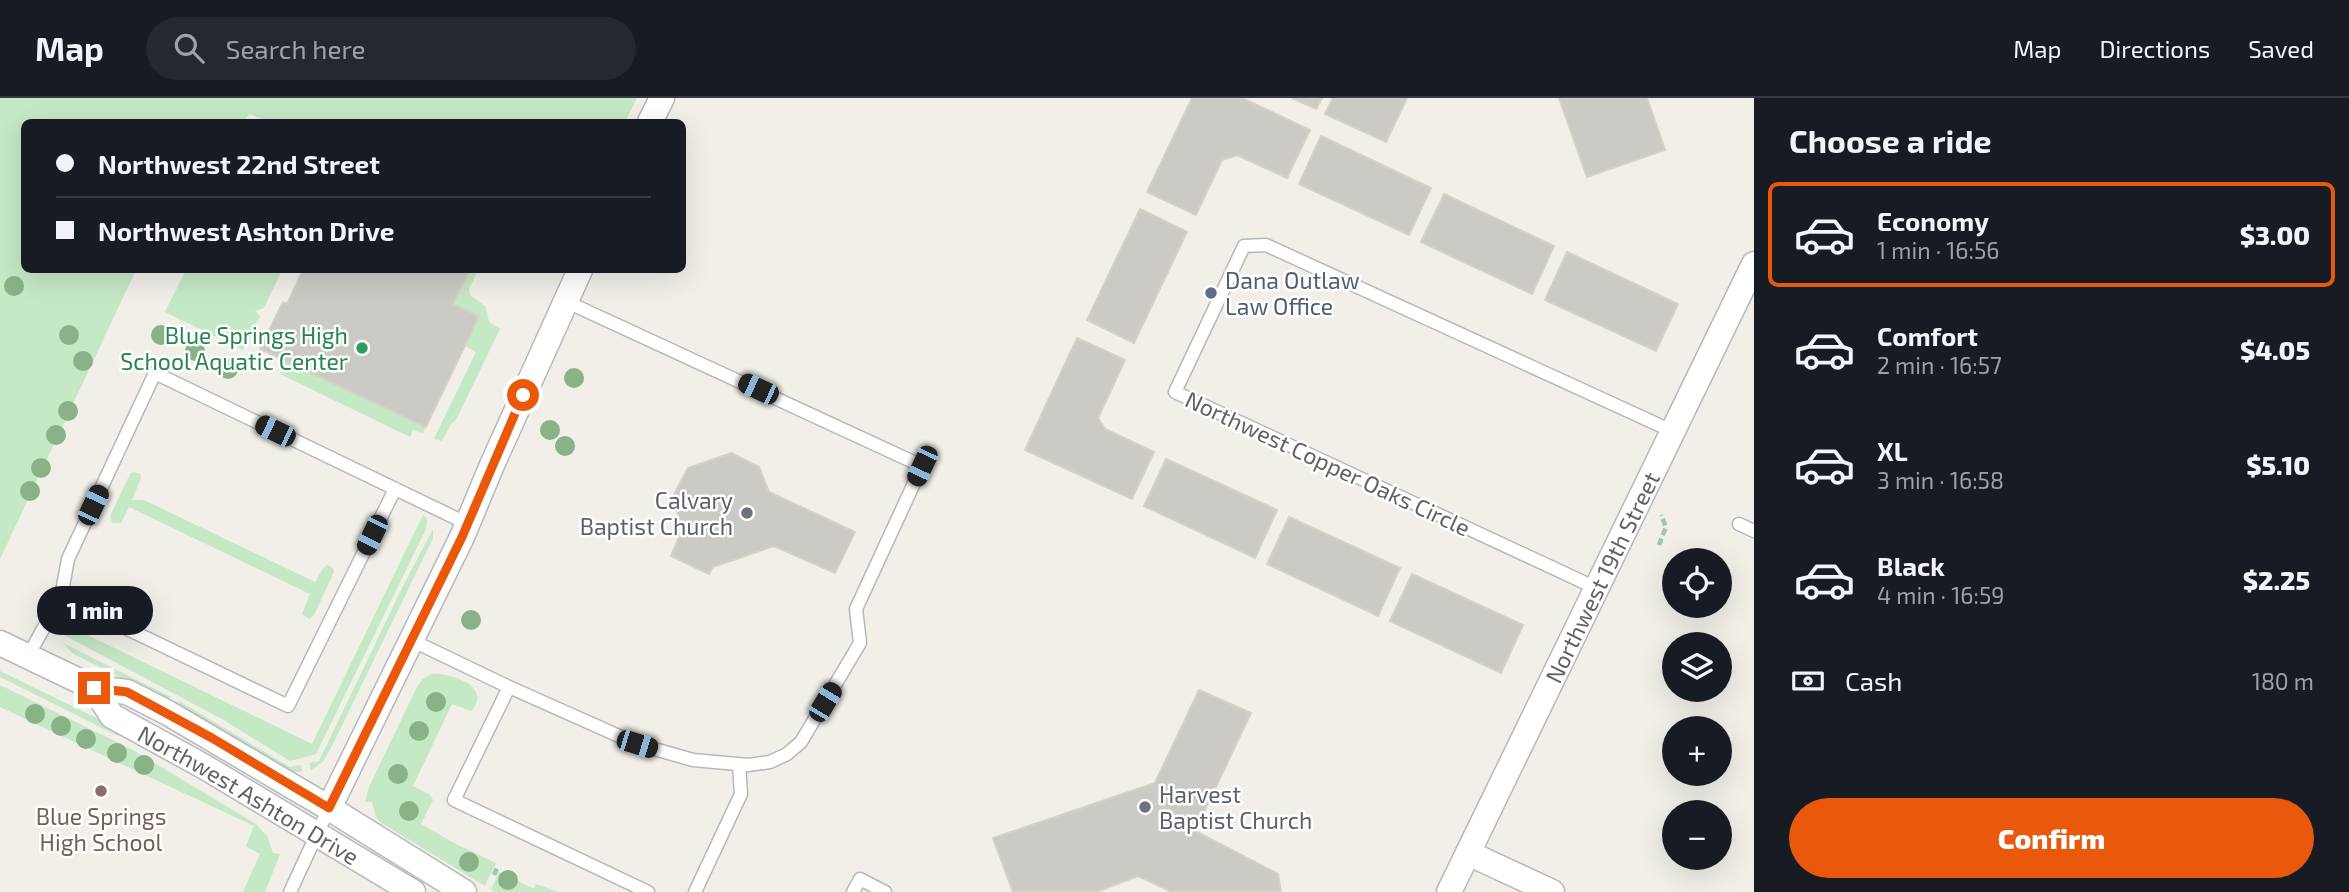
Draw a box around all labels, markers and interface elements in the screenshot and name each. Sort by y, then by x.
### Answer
search box [146,17,636,80]
text: Map [35,28,104,68]
icon: search [170,29,208,67]
text: Search here [226,33,365,64]
text: Map [2013,34,2061,63]
text: Directions [2099,34,2210,63]
text: Saved [2248,34,2314,63]
text: Choose a ride [1789,121,1992,159]
text: Northwest 22nd Street [98,148,380,179]
icon: car [1793,203,1856,266]
text: Economy [1877,205,1989,236]
text: Northwest Ashton Drive [98,215,394,246]
text: $3.00 [2240,219,2310,250]
text: 1 min · 16:56 [1877,236,1999,264]
place label: Dana Outlaw Law Office [1225,266,1360,320]
marker: Dana Outlaw Law Office [1203,285,1219,301]
icon: car [1793,318,1856,381]
text: Comfort [1877,320,1978,351]
place label: Blue Springs High School Aquatic Center [120,321,348,375]
text: $4.05 [2240,334,2310,365]
marker: Blue Springs High School Aquatic Center [354,340,370,356]
text: 2 min · 16:57 [1877,351,2002,379]
car [735,371,782,407]
route start [507,379,539,411]
street label: Northwest Copper Oaks Circle [1181,385,1475,541]
car [252,412,299,450]
icon: car [1793,433,1856,496]
text: XL [1877,435,1908,466]
car [904,443,941,489]
text: $5.10 [2246,449,2310,480]
text: 3 min · 16:58 [1877,466,2004,494]
street label: Northwest 19th Street [1539,467,1665,687]
car [75,482,112,528]
place label: Calvary Baptist Church [580,486,733,540]
marker: Calvary Baptist Church [739,505,755,521]
car [354,512,391,558]
map controls [1662,548,1732,870]
button: locate [1662,548,1732,618]
icon: car [1793,548,1856,611]
text: Black [1877,550,1945,581]
text: $2.25 [2243,564,2310,595]
text: 4 min · 16:59 [1877,581,2004,609]
callout: 1 min [36,587,152,636]
text: 1 min [67,596,123,624]
button: layers [1662,632,1732,702]
icon: cash [1789,662,1827,700]
text: Cash [1845,665,1902,696]
text: 180 m [2252,667,2314,695]
route end [78,672,110,704]
car [806,679,845,725]
button: + [1662,716,1732,786]
street label: Northwest Ashton Drive [133,719,364,870]
car [614,728,661,760]
place label: Harvest Baptist Church [1159,780,1312,834]
marker: Blue Springs High School [93,783,109,799]
button: Confirm [1789,798,2314,878]
marker: Harvest Baptist Church [1137,799,1153,815]
button: − [1662,800,1732,870]
place label: Blue Springs High School [36,802,166,856]

